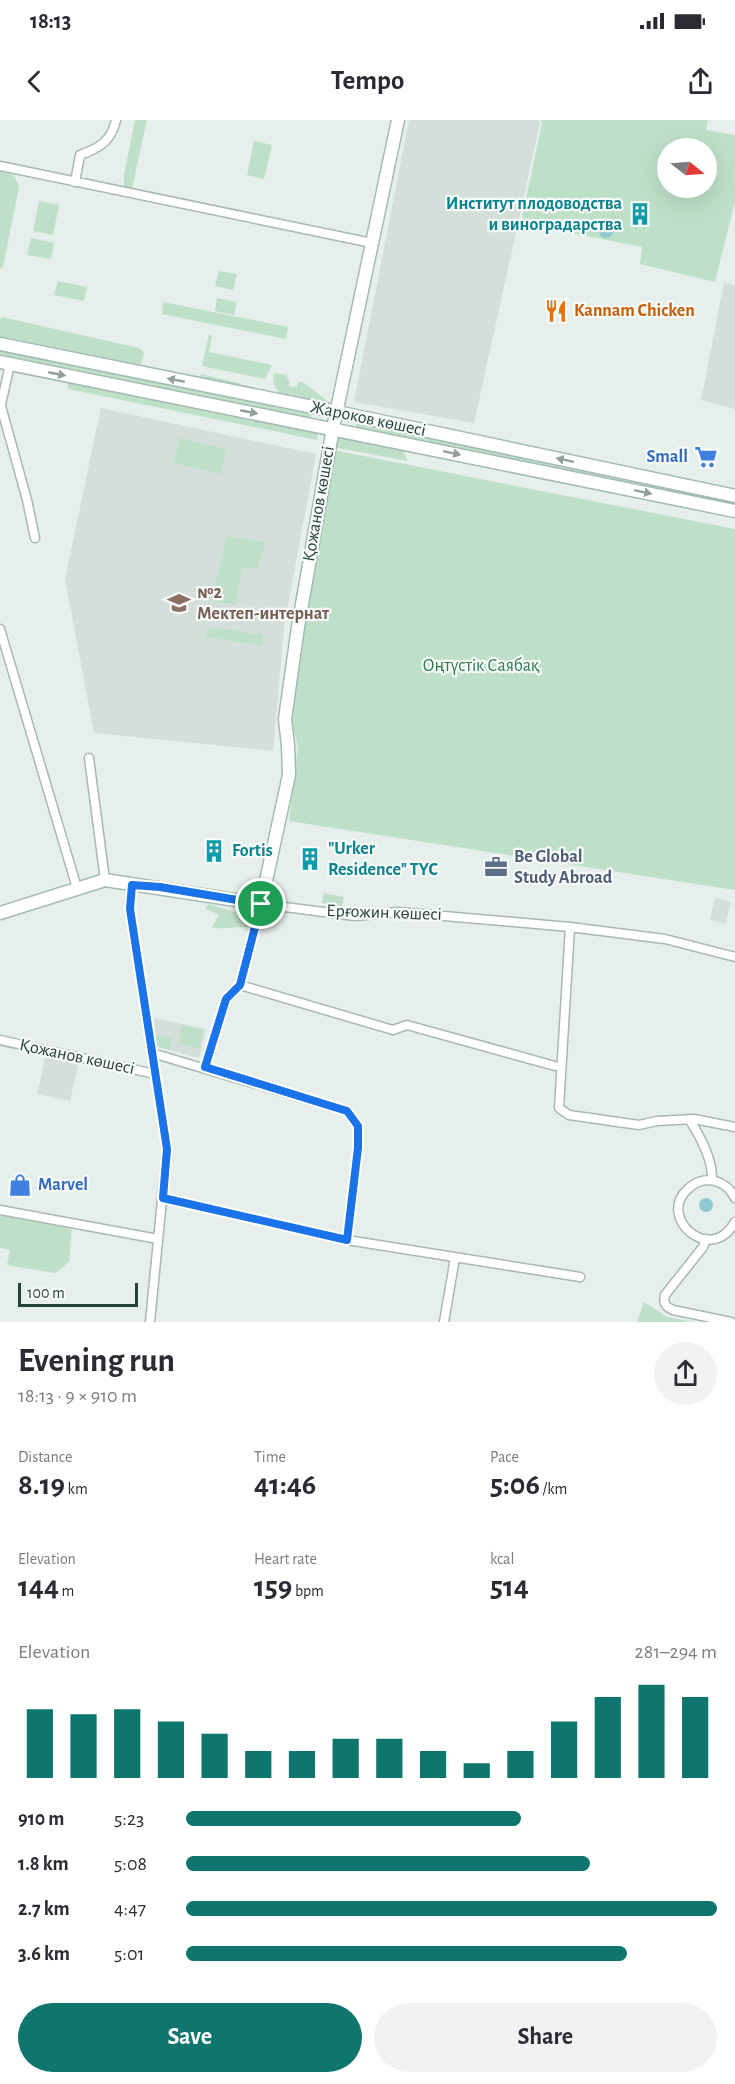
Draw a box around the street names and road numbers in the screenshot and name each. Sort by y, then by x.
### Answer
street label: Жароков көшесі [309,398,427,440]
street label: Қожанов көшесі [300,445,338,563]
street label: Ерғожин көшесі [326,902,442,924]
street label: Қожанов көшесі [18,1036,136,1078]

